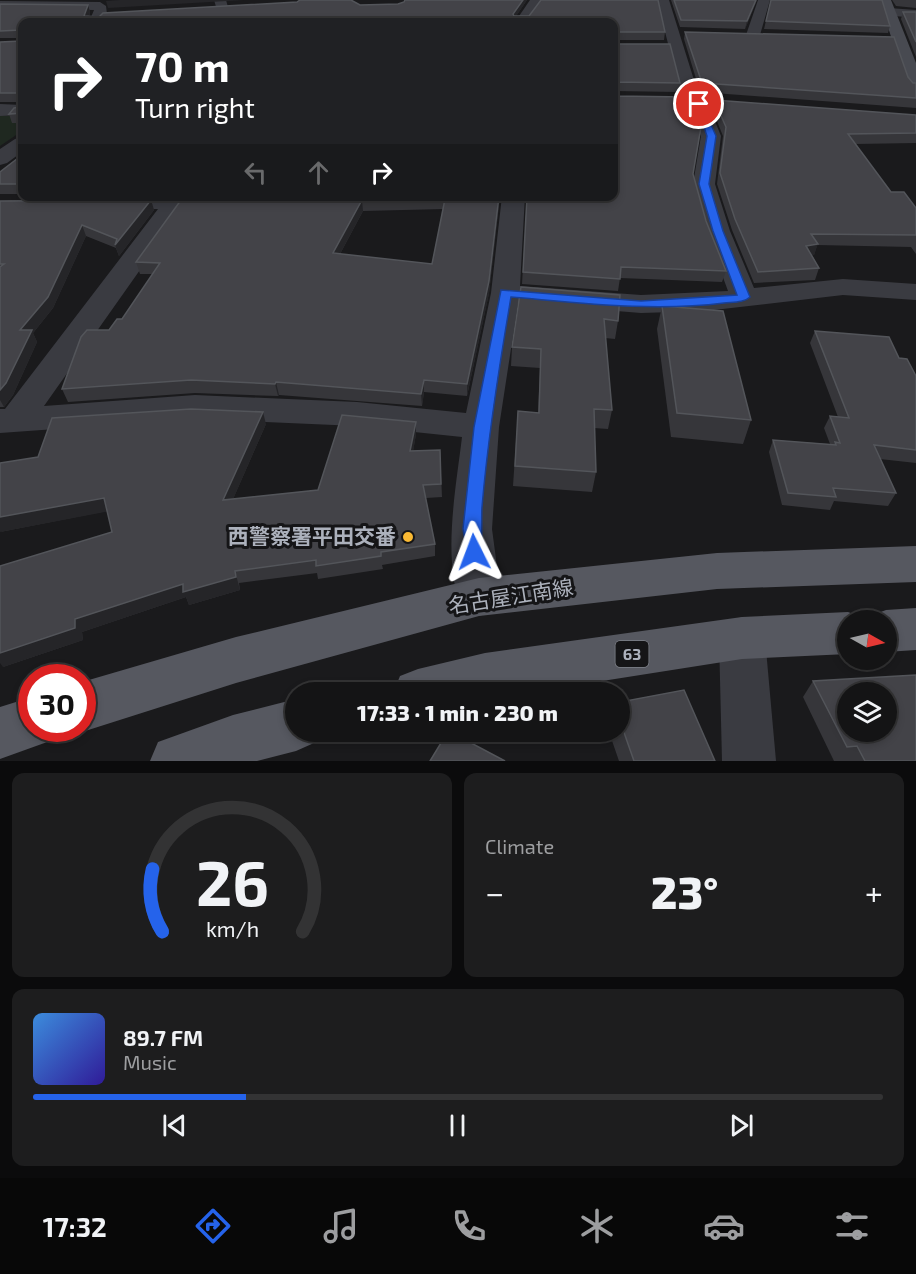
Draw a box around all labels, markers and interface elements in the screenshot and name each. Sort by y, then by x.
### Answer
text: 70 m [135,40,230,90]
icon: right [36,42,114,120]
pin [673,78,724,129]
icon: arrive [682,87,715,120]
text: Turn right [135,91,255,123]
icon: left [239,156,272,189]
icon: ahead [302,156,335,189]
icon: right [365,156,398,189]
position arrow [442,520,506,584]
place label: 西警察署平田交番 [228,523,396,548]
marker: 西警察署平田交番 [401,530,415,544]
street label: 名古屋江南線 [447,573,575,618]
north arrow [837,610,897,670]
map controls [837,610,897,742]
road number: 63 [616,641,648,667]
speed limit sign: 30 [18,664,96,742]
button: layers [837,682,897,742]
text: 17:33 · 1 min · 230 m [357,699,558,725]
text: Climate [485,834,554,858]
text: 26 [195,844,269,919]
text: 23° [651,864,718,918]
text: − [485,872,504,912]
text: + [865,872,883,912]
text: km/h [205,916,259,941]
text: 89.7 FM [123,1024,203,1050]
text: Music [123,1050,177,1074]
icon: previous [158,1109,191,1142]
icon: pause [441,1109,474,1142]
icon: next [725,1109,758,1142]
icon: directions [192,1205,234,1247]
icon: music [320,1205,362,1247]
icon: phone [448,1205,490,1247]
icon: climate [576,1205,618,1247]
icon: car [703,1205,745,1247]
icon: filters [831,1205,873,1247]
text: 17:32 [43,1210,107,1242]

